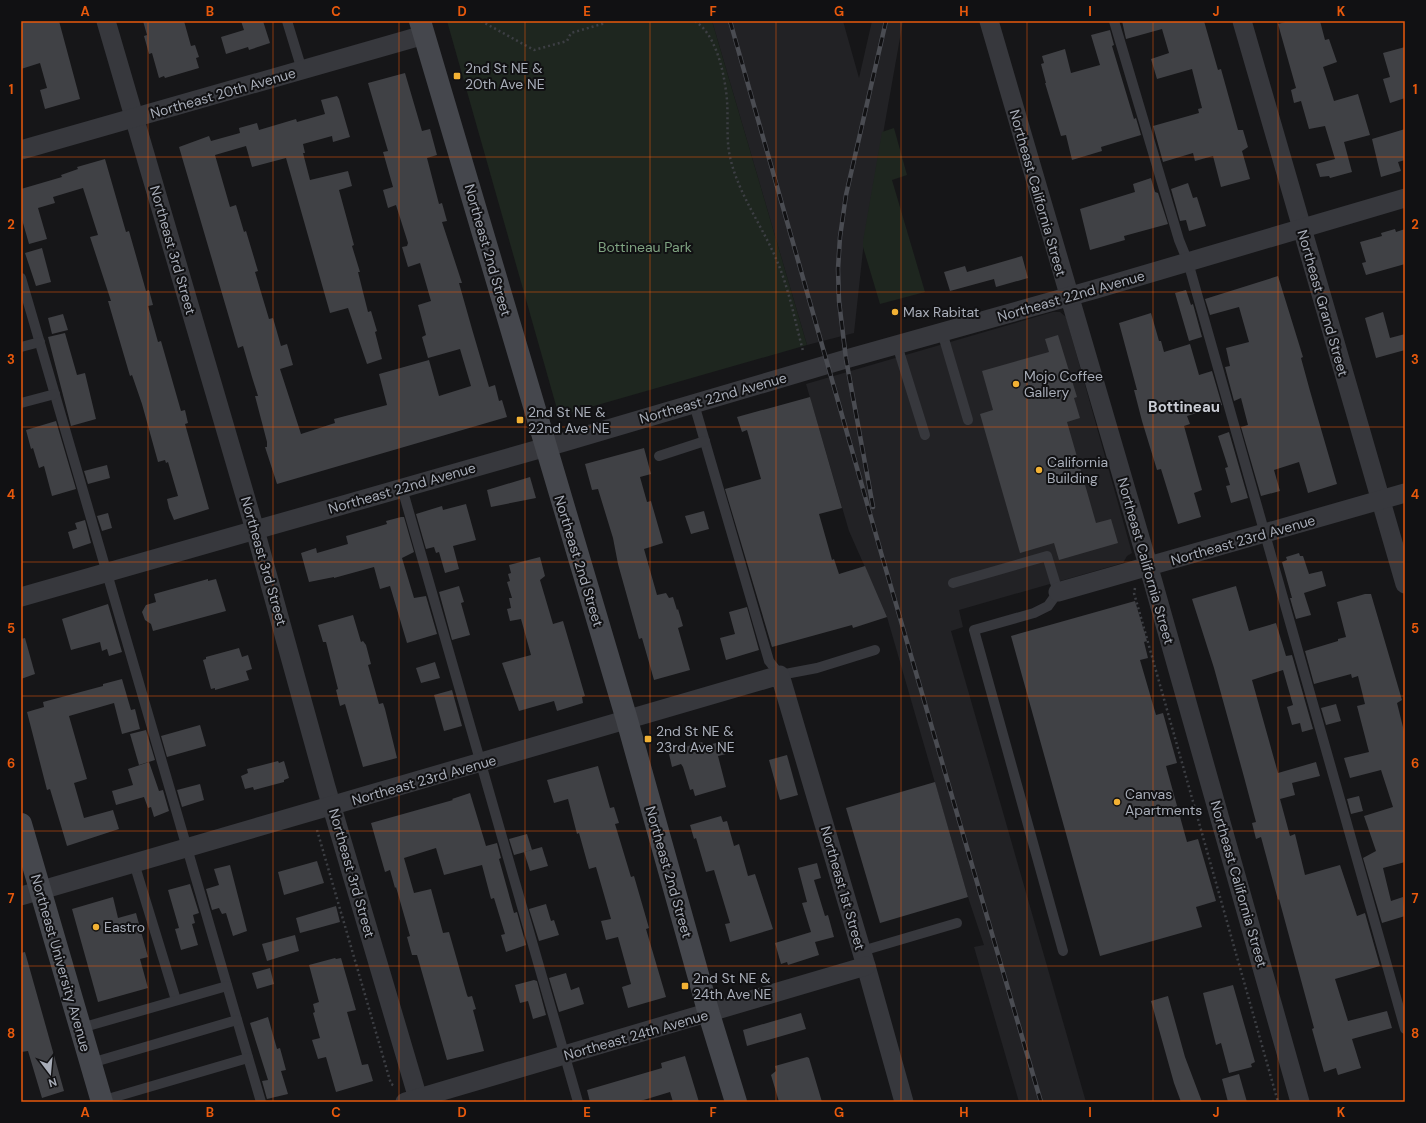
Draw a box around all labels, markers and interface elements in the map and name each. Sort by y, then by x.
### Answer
text: A [80,3,90,20]
text: B [206,3,214,20]
text: C [331,3,341,20]
text: D [457,3,467,20]
text: E [583,3,591,20]
text: F [709,3,717,20]
text: G [834,3,844,20]
text: H [959,3,969,20]
text: I [1088,3,1092,20]
text: J [1212,3,1220,20]
text: K [1337,3,1346,20]
place label: 2nd St NE & 20th Ave NE [465,59,545,93]
street label: Northeast 20th Avenue [148,64,298,122]
marker: 2nd St NE & 20th Ave NE [452,71,462,81]
text: 1 [9,81,13,98]
text: 1 [1413,81,1417,98]
street label: Northeast California Street [1006,108,1070,278]
street label: Northeast 2nd Street [461,182,515,318]
street label: Northeast 3rd Street [146,183,200,317]
text: 2 [7,216,15,233]
text: 2 [1411,216,1419,233]
street label: Northeast Grand Street [1293,228,1353,378]
park label: Bottineau Park [598,238,692,256]
street label: Northeast 22nd Avenue [995,266,1147,326]
place label: Max Rabitat [903,303,979,321]
marker: Max Rabitat [890,307,900,317]
text: 3 [7,351,15,368]
text: 3 [1411,351,1419,368]
place label: Mojo Coffee Gallery [1024,367,1103,401]
street label: Northeast 22nd Avenue [637,368,789,428]
marker: Mojo Coffee Gallery [1011,379,1021,389]
district label: Bottineau [1148,397,1220,417]
place label: 2nd St NE & 22nd Ave NE [528,403,610,437]
marker: 2nd St NE & 22nd Ave NE [515,415,525,425]
place label: California Building [1047,453,1108,487]
street label: Northeast 22nd Avenue [326,458,478,518]
marker: California Building [1034,465,1044,475]
street label: Northeast California Street [1114,476,1178,646]
text: 4 [7,486,15,503]
text: 4 [1411,486,1419,503]
street label: Northeast 2nd Street [550,493,608,629]
street label: Northeast 3rd Street [237,494,291,628]
street label: Northeast 23rd Avenue [1169,511,1317,569]
text: 5 [7,620,15,637]
text: 5 [1411,620,1419,637]
place label: 2nd St NE & 23rd Ave NE [656,722,735,756]
marker: 2nd St NE & 23rd Ave NE [643,734,653,744]
street label: Northeast 23rd Avenue [350,751,498,809]
text: 6 [7,755,15,772]
text: 6 [1411,755,1419,772]
place label: Canvas Apartments [1125,785,1202,819]
marker: Canvas Apartments [1112,797,1122,807]
street label: Northeast California Street [1207,799,1271,969]
street label: Northeast 2nd Street [642,804,696,940]
street label: Northeast 3rd Street [325,806,379,940]
street label: Northeast 1st Street [817,824,869,952]
street label: Northeast University Avenue [27,872,95,1054]
text: 7 [8,890,15,907]
text: 7 [1412,890,1419,907]
place label: Eastro [104,918,145,936]
marker: Eastro [91,922,101,932]
place label: 2nd St NE & 24th Ave NE [693,969,772,1003]
marker: 2nd St NE & 24th Ave NE [680,981,690,991]
street label: Northeast 24th Avenue [562,1006,710,1064]
text: 8 [7,1025,15,1042]
text: 8 [1411,1025,1419,1042]
north arrow [30,1053,70,1093]
text: N [47,1075,59,1090]
text: A [80,1104,90,1121]
text: B [206,1104,214,1121]
text: C [331,1104,341,1121]
text: D [457,1104,467,1121]
text: E [583,1104,591,1121]
text: F [709,1104,717,1121]
text: G [834,1104,844,1121]
text: H [959,1104,969,1121]
text: I [1088,1104,1092,1121]
text: J [1212,1104,1220,1121]
text: K [1337,1104,1346,1121]

